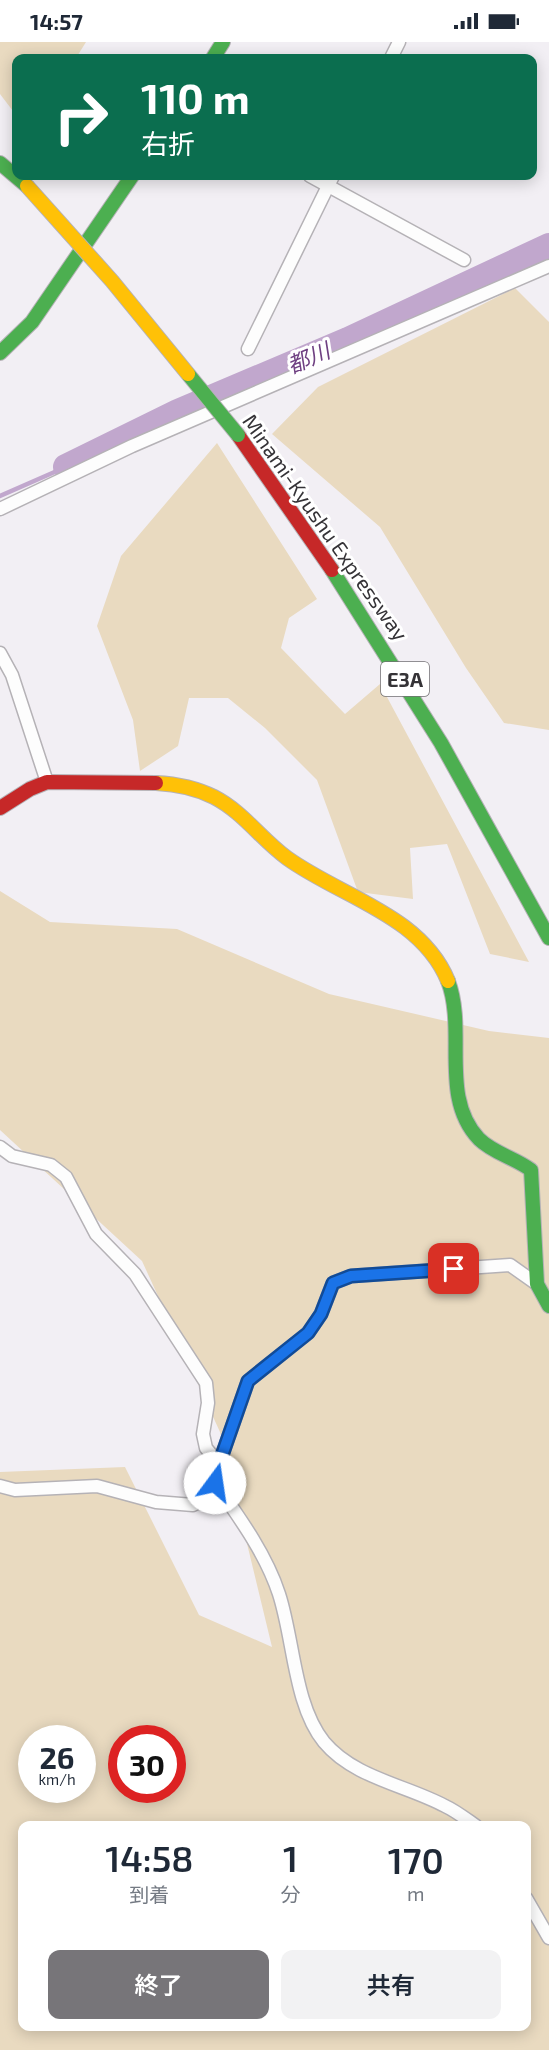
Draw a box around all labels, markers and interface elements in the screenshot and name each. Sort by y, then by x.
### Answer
text: 14:57 [30,8,83,34]
text: 110 m [141,72,250,122]
icon: right [42,78,120,156]
text: 右折 [141,127,195,159]
water label: 都川 [283,336,335,378]
street label: Minami-Kyushu Expressway [238,409,414,645]
road number: E3A [381,662,429,696]
pin [428,1243,479,1294]
icon: arrive [437,1252,470,1285]
position arrow [183,1451,247,1515]
speed limit sign: 30 [108,1725,186,1803]
text: 26 [39,1739,75,1775]
text: km/h [38,1770,76,1788]
text: 14:58 [105,1836,194,1879]
text: 1 [283,1836,298,1879]
text: 170 [388,1838,444,1881]
text: m [407,1881,425,1905]
text: 到着 [129,1882,169,1906]
text: 分 [281,1882,301,1906]
button: 終了 [48,1950,269,2019]
button: 共有 [281,1950,501,2019]

